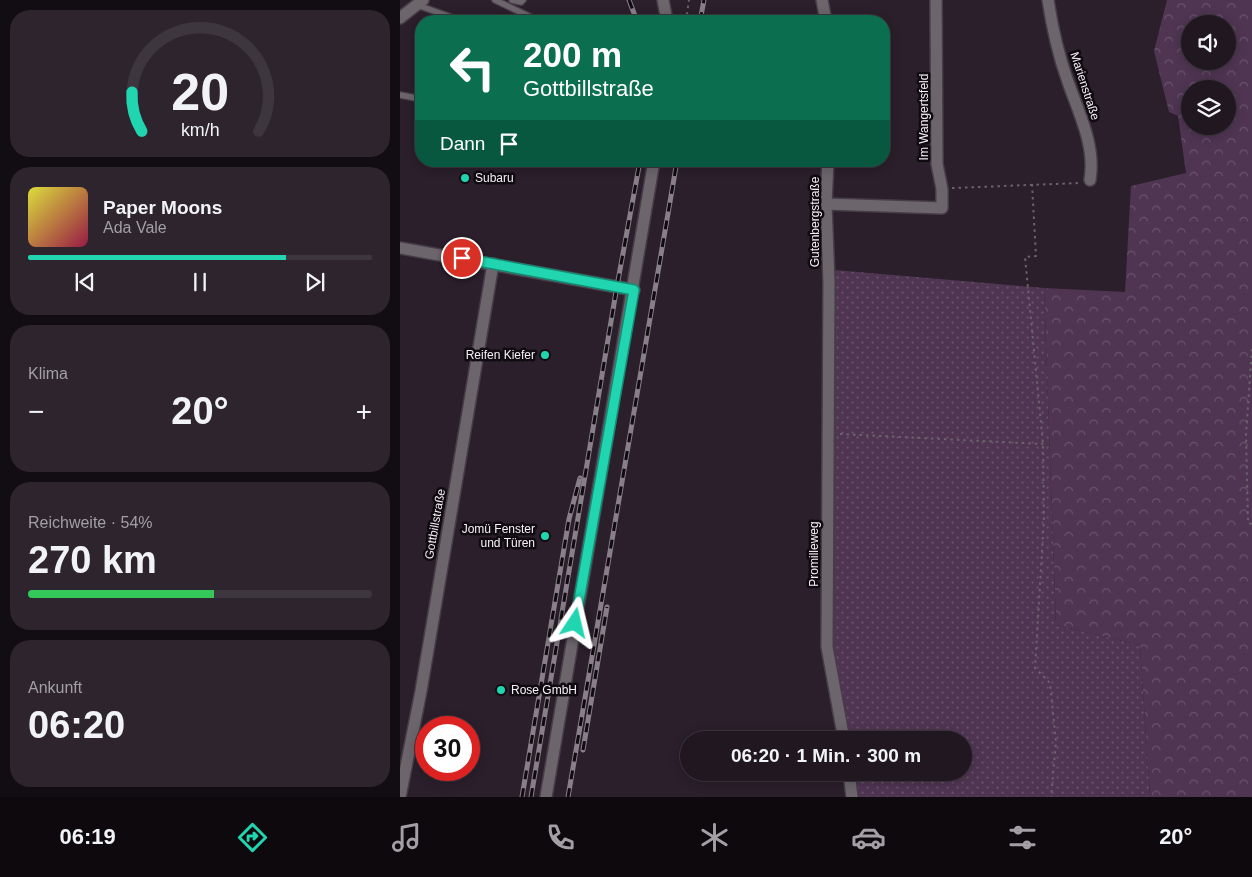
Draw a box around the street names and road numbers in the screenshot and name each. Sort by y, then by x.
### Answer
street label: Marienstraße [1067,50,1103,122]
street label: Im Wangertsfeld [917,74,931,160]
street label: Gutenbergstraße [808,176,822,267]
street label: Gottbillstraße [422,487,448,560]
street label: Promilleweg [807,521,821,587]

